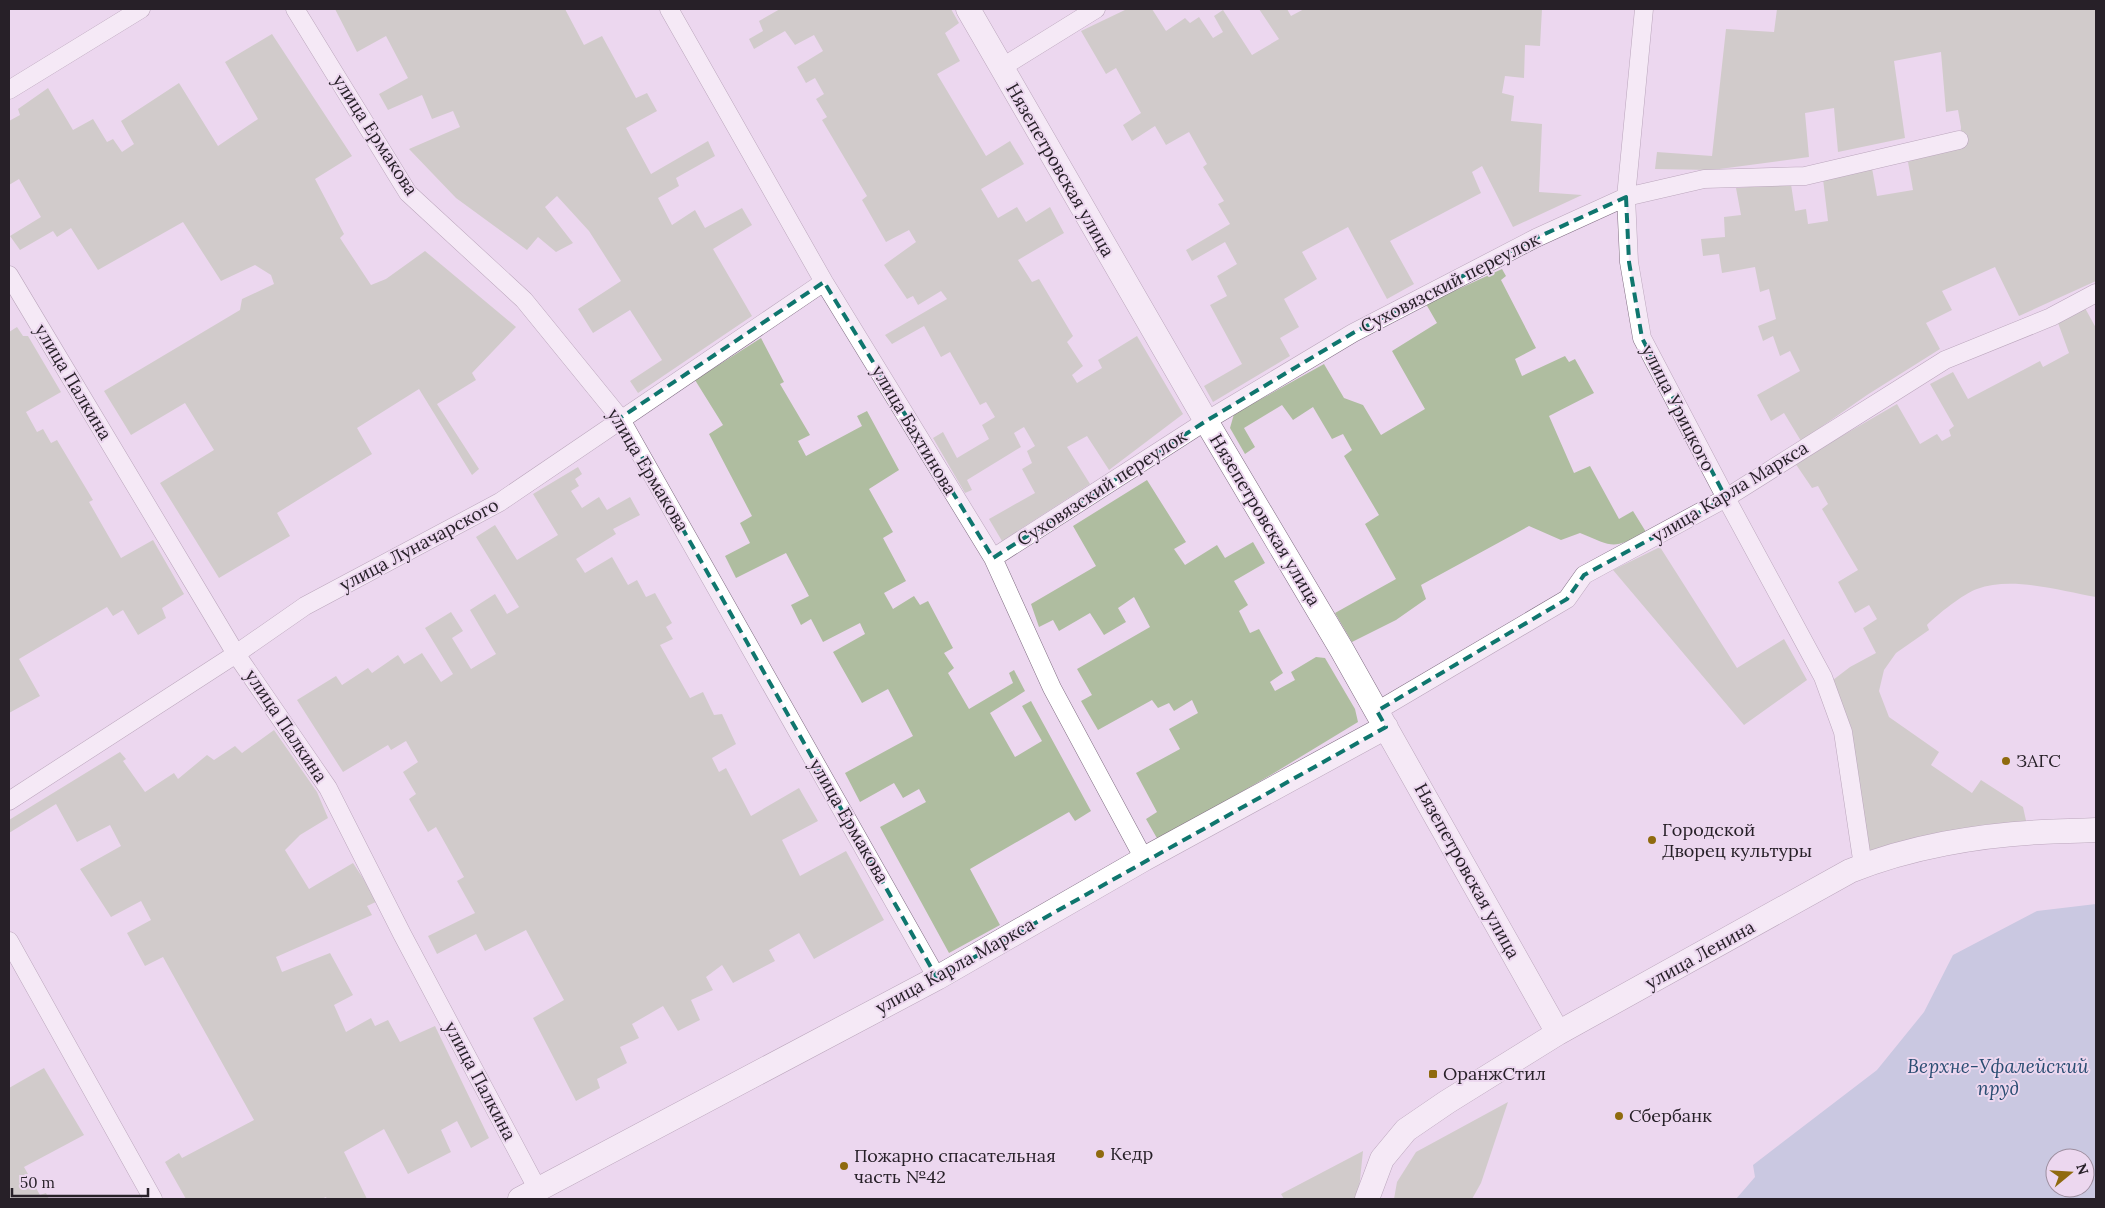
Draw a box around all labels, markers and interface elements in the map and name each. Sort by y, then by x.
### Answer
street label: улица Ермакова [328,70,423,200]
street label: Нязепетровская улица [1001,79,1120,261]
street label: Суховязский переулок [1356,227,1543,338]
street label: улица Палкина [30,319,117,444]
street label: улица Урицкого [1637,341,1720,475]
street label: улица Бахтинова [867,361,962,499]
street label: улица Ермакова [603,404,694,536]
street label: Суховязский переулок [1013,424,1191,551]
street label: Нязепетровская улица [1205,429,1326,610]
street label: улица Карла Маркса [1647,436,1812,547]
street label: улица Луначарского [335,493,502,596]
street label: улица Палкина [240,665,333,787]
place label: ЗАГС [2016,749,2061,772]
street label: улица Ермакова [805,754,894,887]
marker: ЗАГС [2000,755,2012,767]
street label: Нязепетровская улица [1410,779,1525,963]
place label: Городской Дворец культуры [1662,818,1812,862]
marker: Городской Дворец культуры [1646,834,1658,846]
street label: улица Карла Маркса [871,912,1038,1019]
street label: улица Ленина [1641,915,1758,994]
street label: улица Палкина [439,1017,521,1144]
water label: Верхне-Уфалейский пруд [1907,1054,2089,1100]
place label: ОранжСтил [1443,1062,1546,1085]
marker: ОранжСтил [1427,1068,1439,1080]
place label: Сбербанк [1629,1104,1712,1127]
marker: Сбербанк [1613,1110,1625,1122]
place label: Кедр [1110,1142,1153,1165]
place label: Пожарно спасательная часть №42 [854,1144,1056,1188]
marker: Кедр [1094,1148,1106,1160]
north arrow [2045,1148,2095,1198]
marker: Пожарно спасательная часть №42 [838,1160,850,1172]
text: N [2072,1161,2093,1177]
scale bar [12,1166,149,1198]
text: 50 m [20,1173,55,1192]

